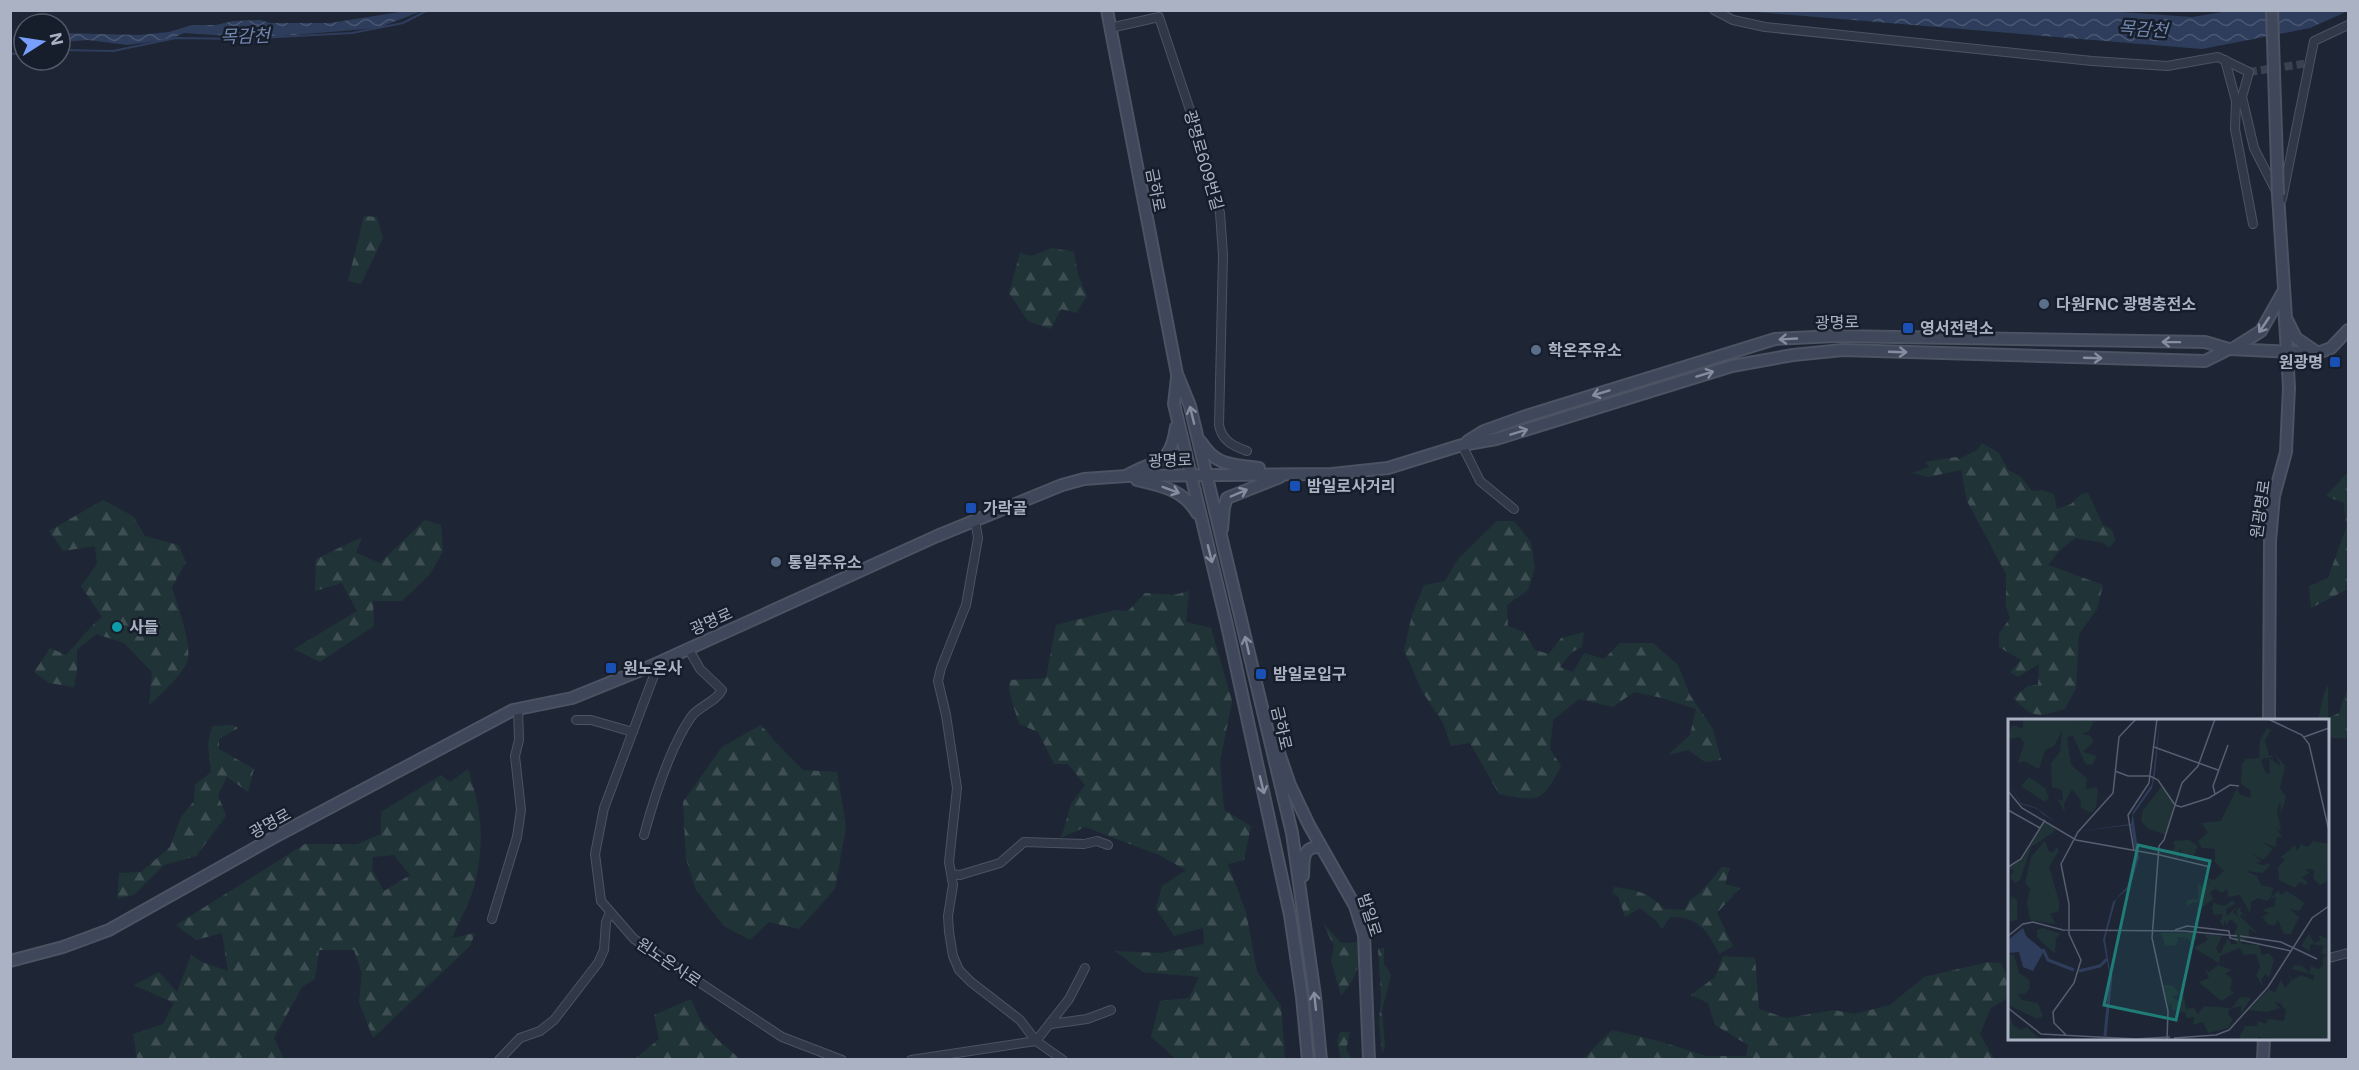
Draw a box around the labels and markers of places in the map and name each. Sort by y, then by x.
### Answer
place label: 다원FNC 광명충전소 [2056,294,2197,314]
marker: 다원FNC 광명충전소 [2037,297,2051,311]
place label: 영서전력소 [1920,318,1994,338]
marker: 영서전력소 [1901,321,1915,335]
place label: 학온주유소 [1548,340,1622,360]
marker: 학온주유소 [1529,343,1543,357]
place label: 원광명 [2279,352,2323,372]
marker: 원광명 [2328,355,2342,369]
place label: 밤일로사거리 [1307,476,1395,496]
marker: 밤일로사거리 [1288,479,1302,493]
place label: 가락골 [983,498,1027,518]
marker: 가락골 [964,501,978,515]
place label: 통일주유소 [788,552,862,572]
marker: 통일주유소 [769,555,783,569]
place label: 사들 [129,617,159,637]
marker: 사들 [110,620,124,634]
place label: 원노온사 [623,658,682,678]
marker: 원노온사 [604,661,618,675]
place label: 밤일로입구 [1273,664,1347,684]
marker: 밤일로입구 [1254,667,1268,681]

